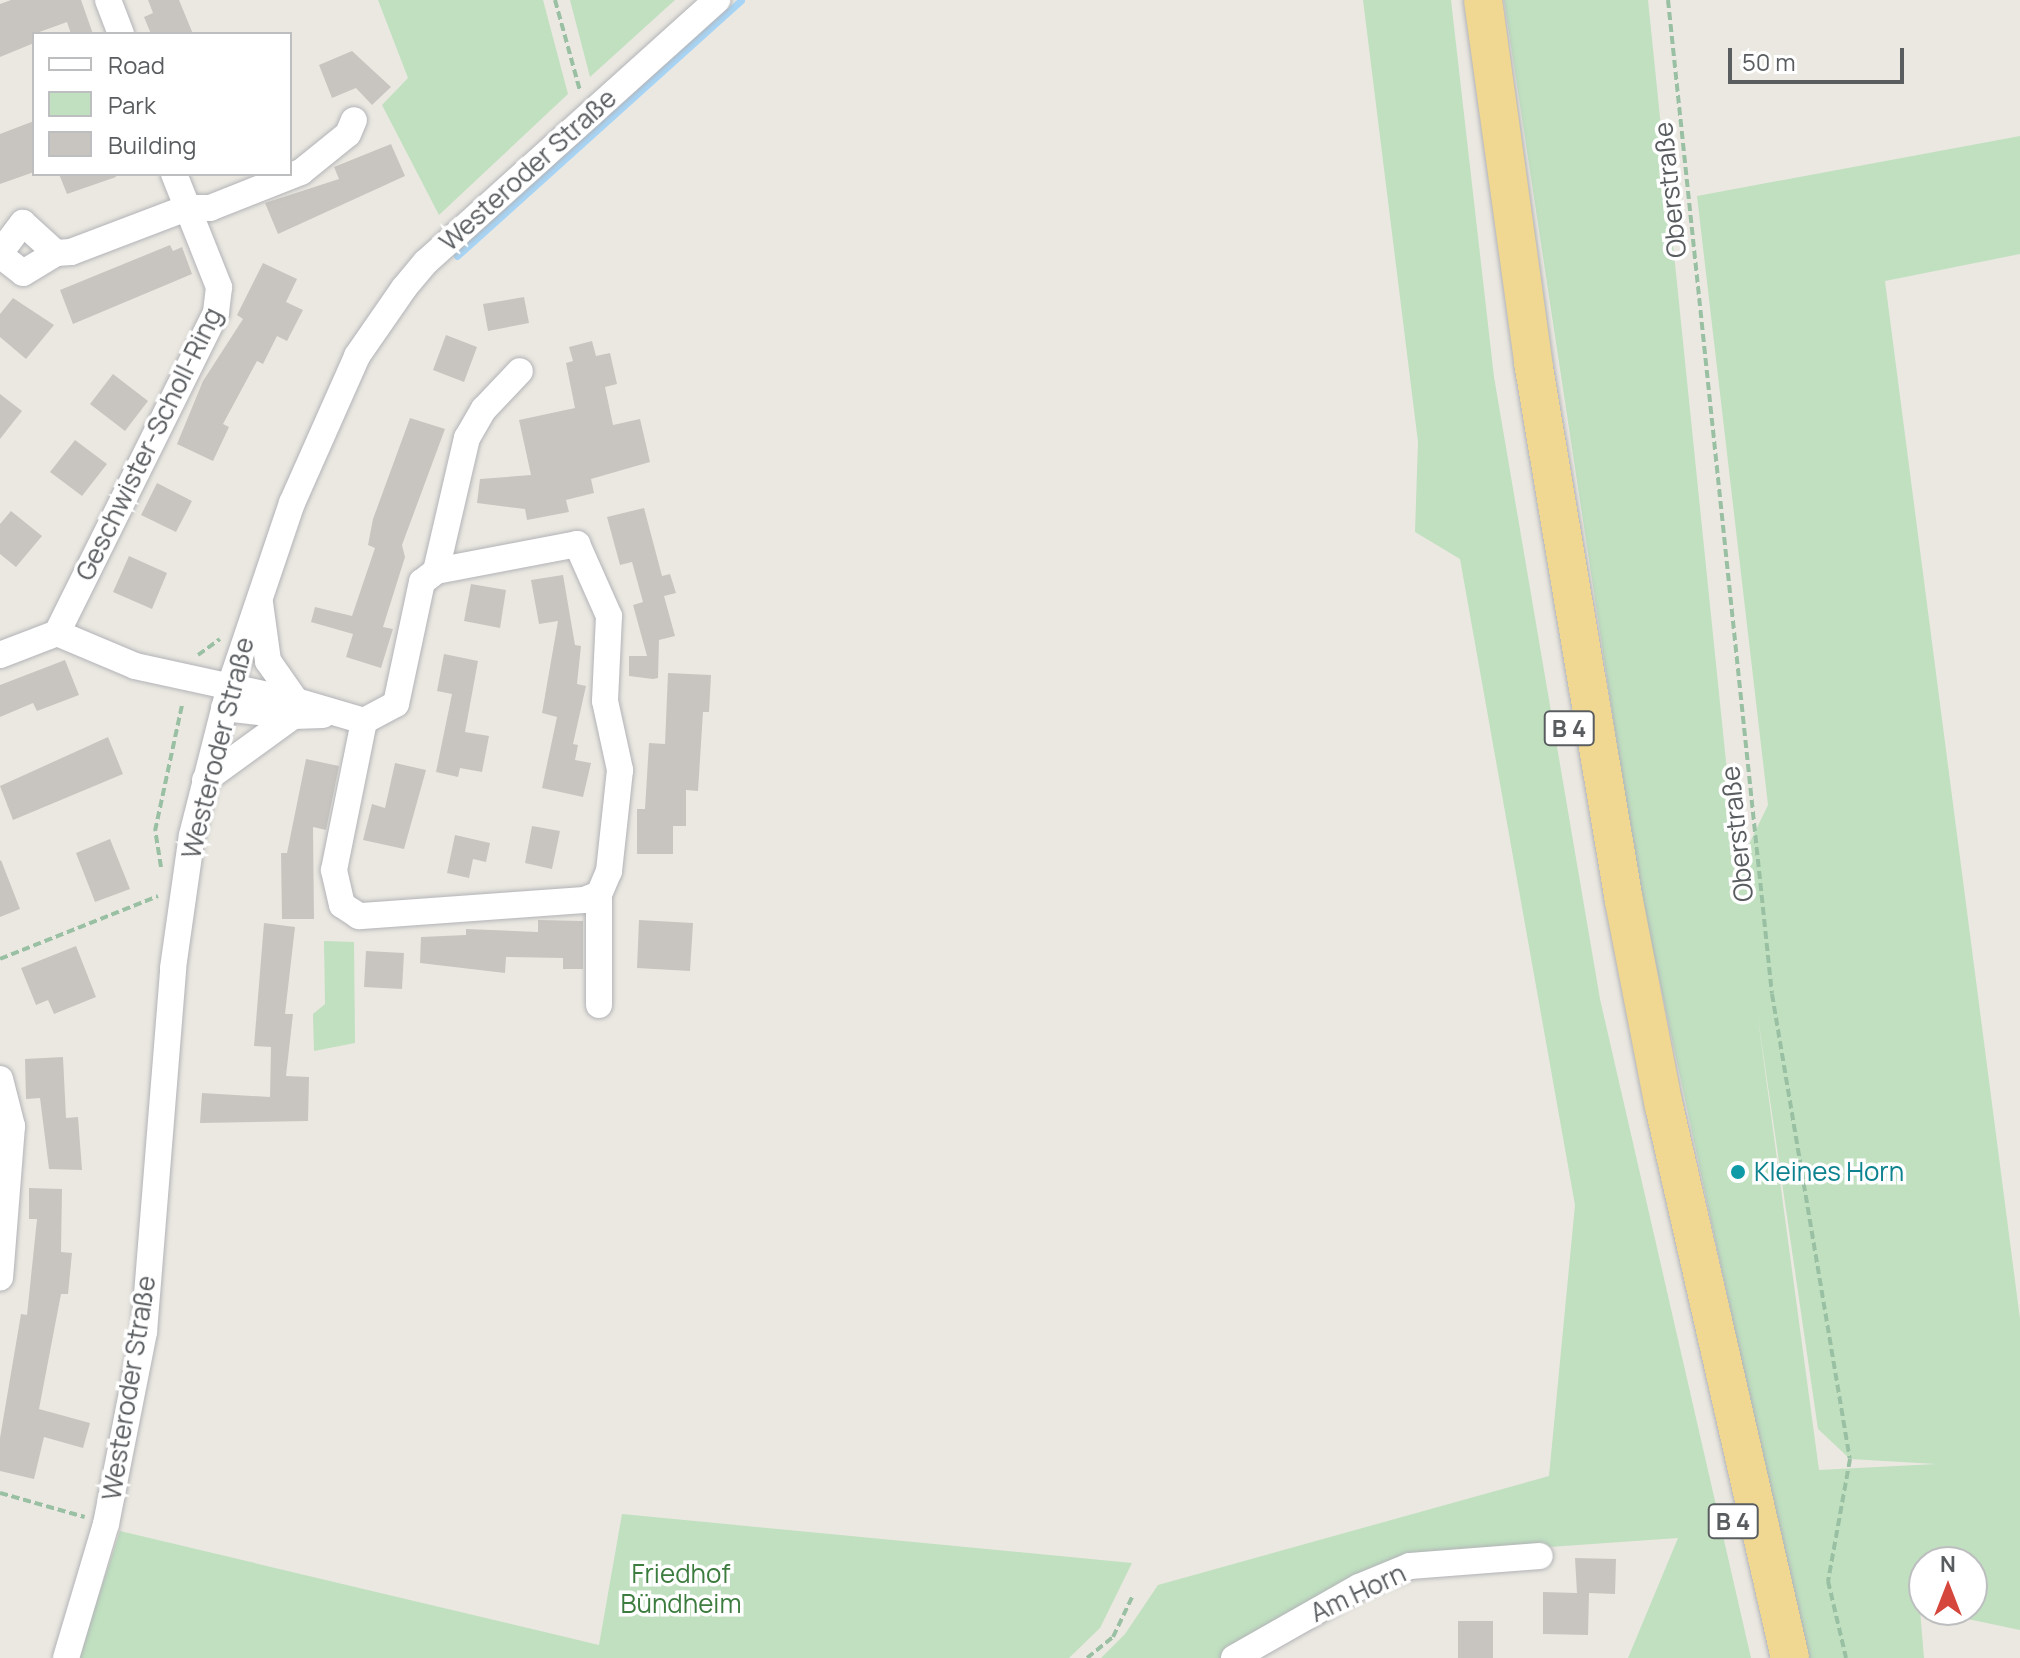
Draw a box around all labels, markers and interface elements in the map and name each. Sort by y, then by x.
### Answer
legend [32,32,292,176]
scale bar [1732,32,1908,82]
text: 50 m [1742,45,1796,78]
text: Road [108,48,165,81]
street label: Westeroder Straße [433,83,623,257]
text: Park [108,88,156,121]
street label: Oberstraße [1647,121,1693,259]
text: Building [108,128,196,161]
street label: Geschwister-Scholl-Ring [69,302,229,586]
street label: Westeroder Straße [175,634,261,862]
road number: B 4 [1543,708,1595,748]
street label: Oberstraße [1714,765,1760,903]
place label: Kleines Horn [1754,1156,1904,1188]
marker: Kleines Horn [1729,1163,1747,1181]
street label: Westeroder Straße [96,1274,162,1502]
road number: B 4 [1707,1501,1759,1541]
north arrow [1908,1546,1988,1626]
text: N [1940,1549,1956,1579]
street label: Am Horn [1305,1557,1411,1629]
park label: Friedhof Bündheim [621,1558,741,1620]

